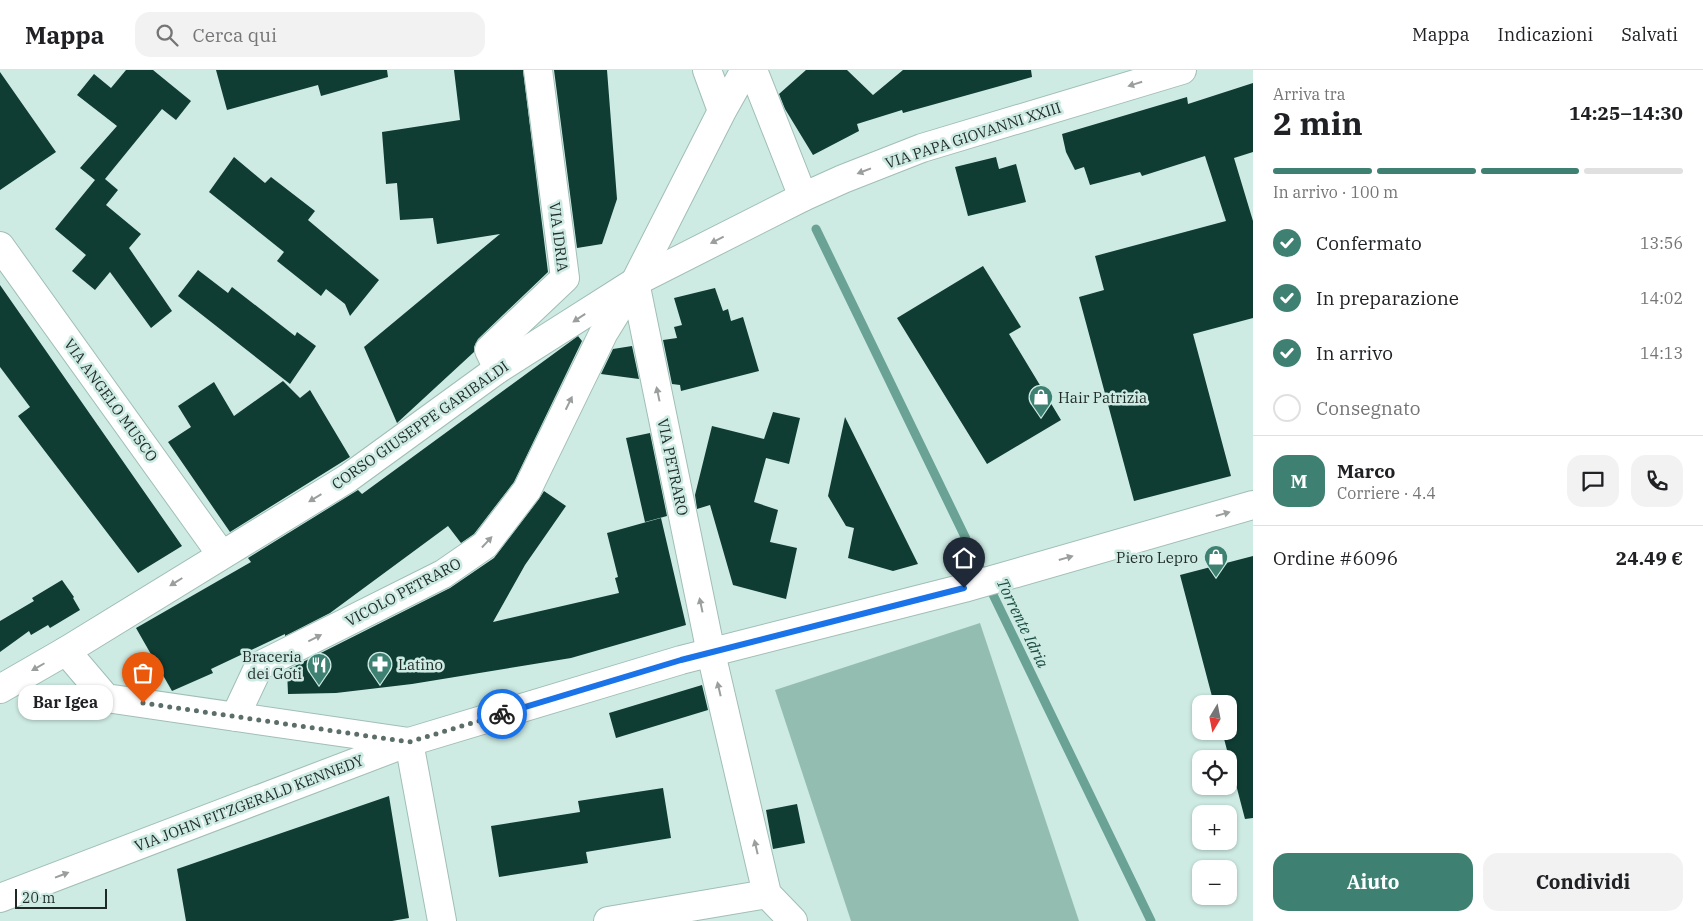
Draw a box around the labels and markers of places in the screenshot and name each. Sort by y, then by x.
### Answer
shop icon: Hair Patrizia [1028,384,1054,418]
place label: Hair Patrizia [1058,388,1147,407]
pin [943,537,985,588]
shop icon: Piero Lepro [1203,544,1229,578]
place label: Piero Lepro [1116,548,1198,567]
place label: Braceria dei Goti [242,647,302,683]
pharmacy icon: Latino [367,651,393,685]
pin [122,652,164,703]
restaurant icon: Braceria dei Goti [306,652,332,686]
place label: Latino [398,655,443,674]
callout: Bar Igea [18,686,113,720]

